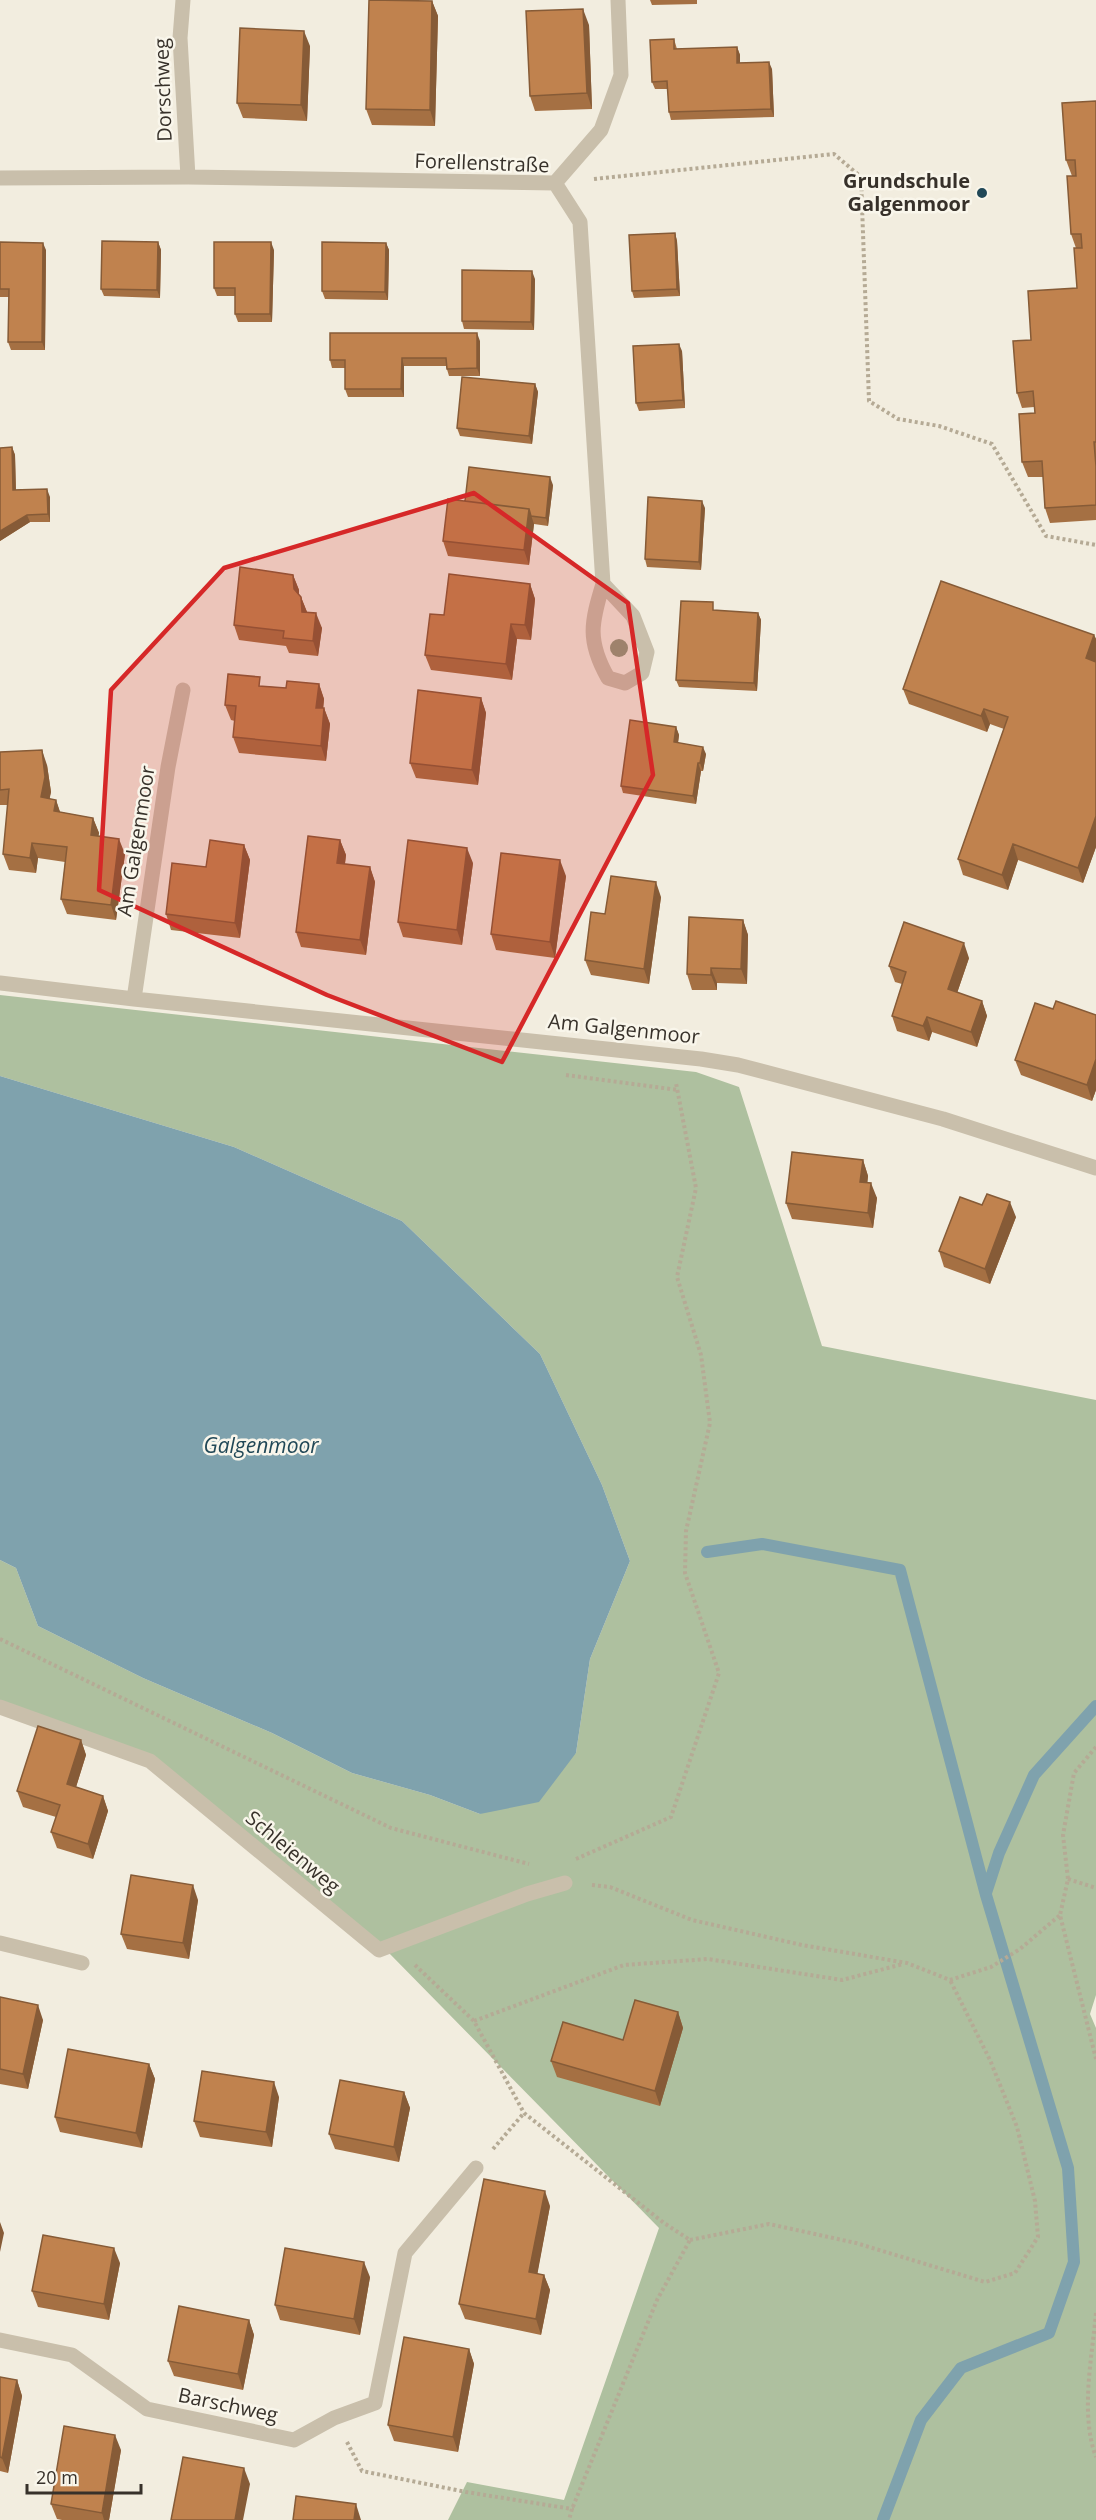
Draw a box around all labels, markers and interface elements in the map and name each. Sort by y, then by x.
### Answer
street label: Dorschweg [147,38,178,142]
street label: Forellenstraße [414,147,550,178]
place label: Grundschule Galgenmoor [843,167,970,217]
marker: Grundschule Galgenmoor [975,186,989,200]
street label: Am Galgenmoor [110,764,161,918]
street label: Am Galgenmoor [547,1007,701,1050]
water label: Galgenmoor [203,1431,319,1459]
street label: Schleienweg [241,1804,346,1899]
street label: Barschweg [176,2381,281,2428]
scale bar [27,2457,141,2495]
text: 20 m [36,2465,78,2489]

